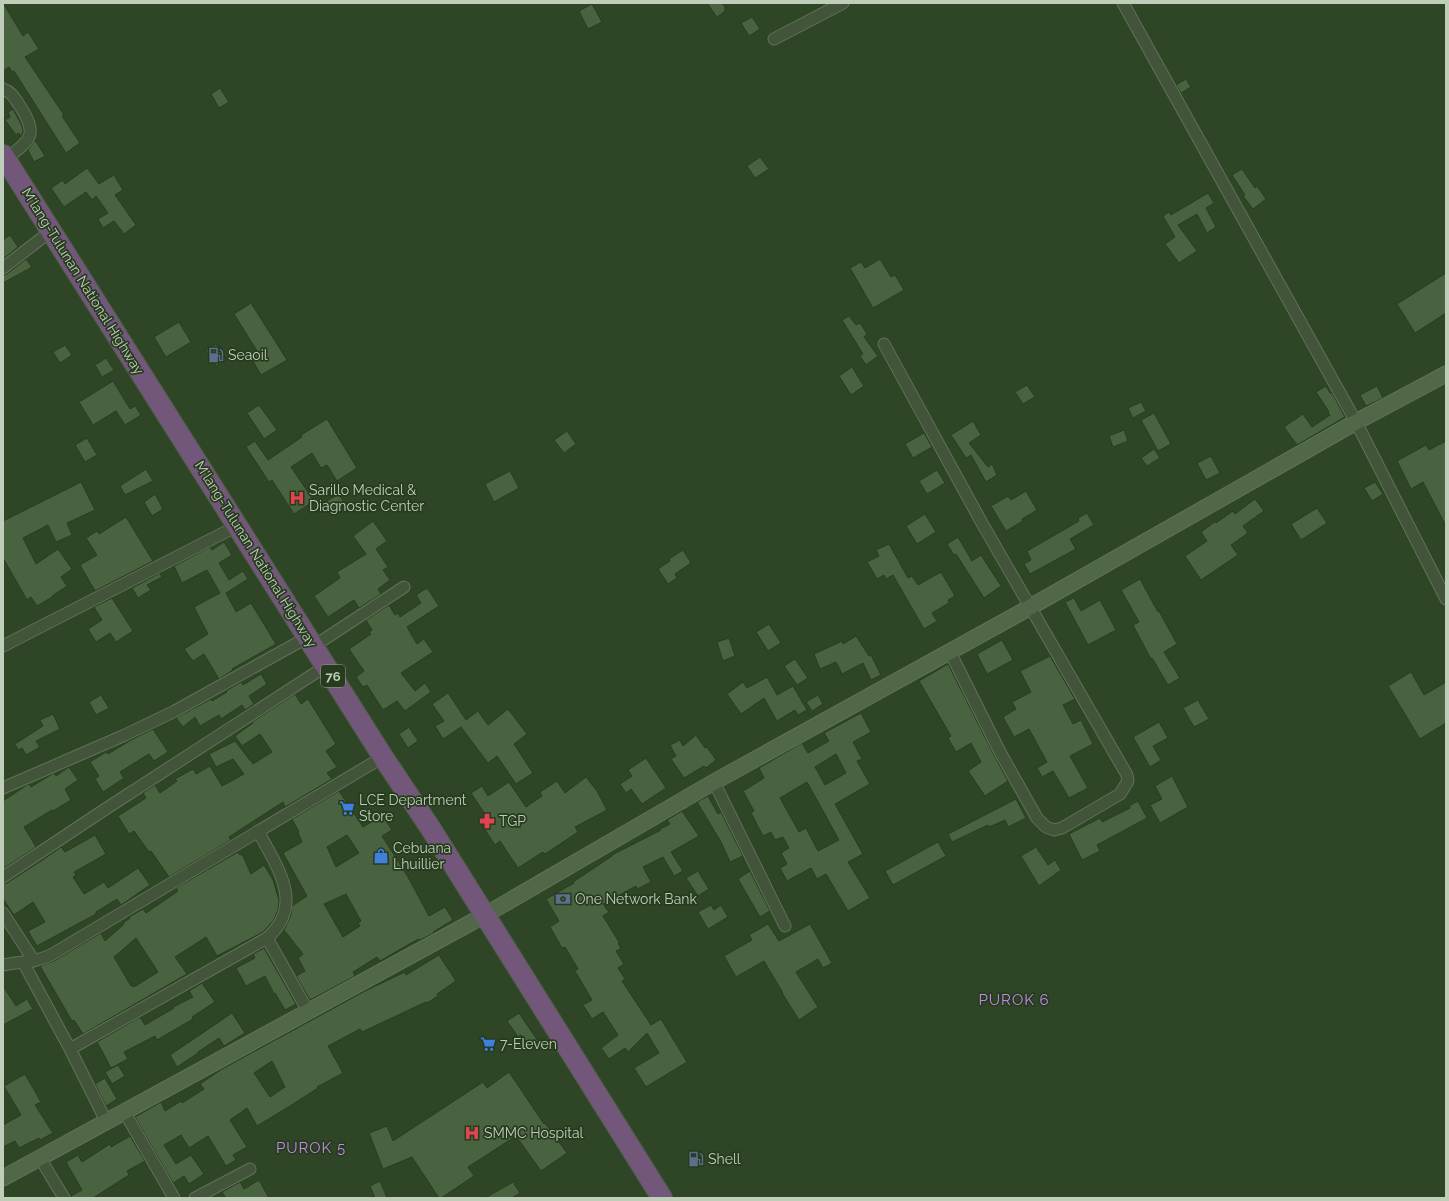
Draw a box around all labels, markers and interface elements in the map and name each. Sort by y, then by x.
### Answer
street label: M'lang-Tulunan National Highway [19,185,147,378]
fuel station icon: Seaoil [207,346,225,364]
place label: Seaoil [228,347,268,363]
street label: M'lang-Tulunan National Highway [192,458,320,651]
place label: Sarillo Medical & Diagnostic Center [309,482,424,514]
hospital icon: Sarillo Medical & Diagnostic Center [288,489,306,507]
road number: 76 [321,665,345,687]
place label: LCE Department Store [359,792,467,824]
supermarket icon: LCE Department Store [338,799,356,817]
pharmacy icon: TGP [478,812,496,830]
place label: TGP [499,813,526,829]
place label: Cebuana Lhuillier [393,840,451,872]
shop icon: Cebuana Lhuillier [372,847,390,865]
bank icon: One Network Bank [554,890,572,908]
place label: One Network Bank [575,891,697,907]
district label: PUROK 6 [978,991,1050,1009]
supermarket icon: 7-Eleven [479,1035,497,1053]
place label: 7-Eleven [500,1036,557,1052]
hospital icon: SMMC Hospital [463,1124,481,1142]
place label: SMMC Hospital [484,1125,584,1141]
district label: PUROK 5 [276,1139,346,1157]
fuel station icon: Shell [687,1150,705,1168]
place label: Shell [708,1151,741,1167]

